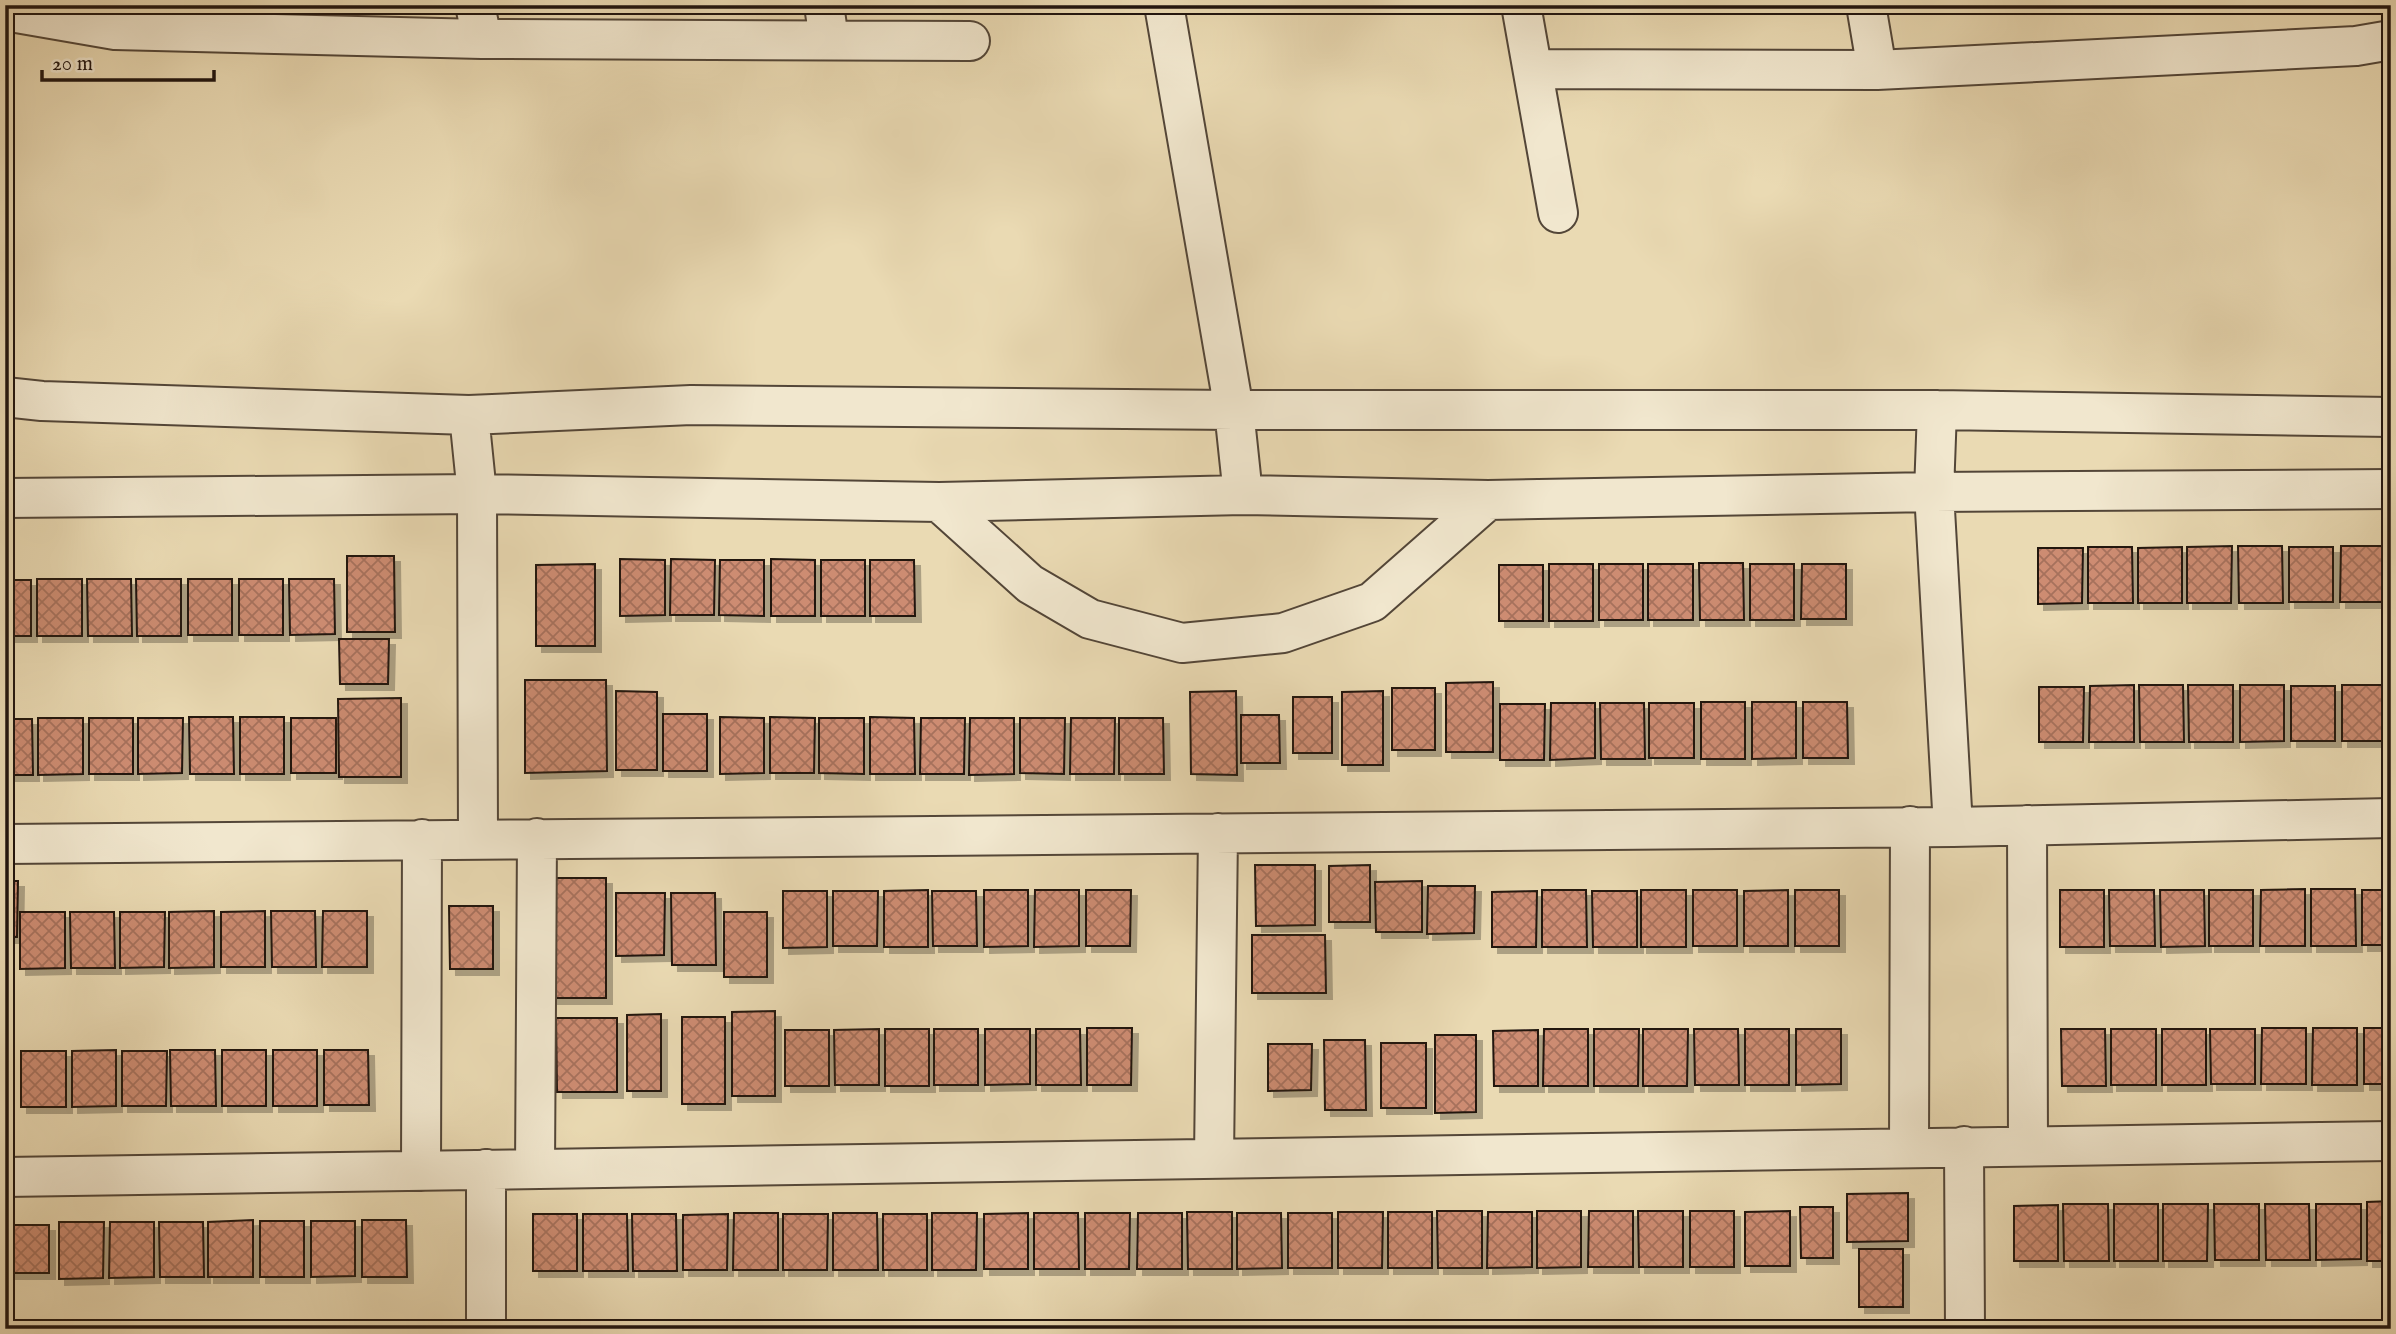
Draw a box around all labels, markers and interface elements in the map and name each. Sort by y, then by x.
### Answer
scale bar [42,38,214,82]
text: 20 m [52,51,93,78]

